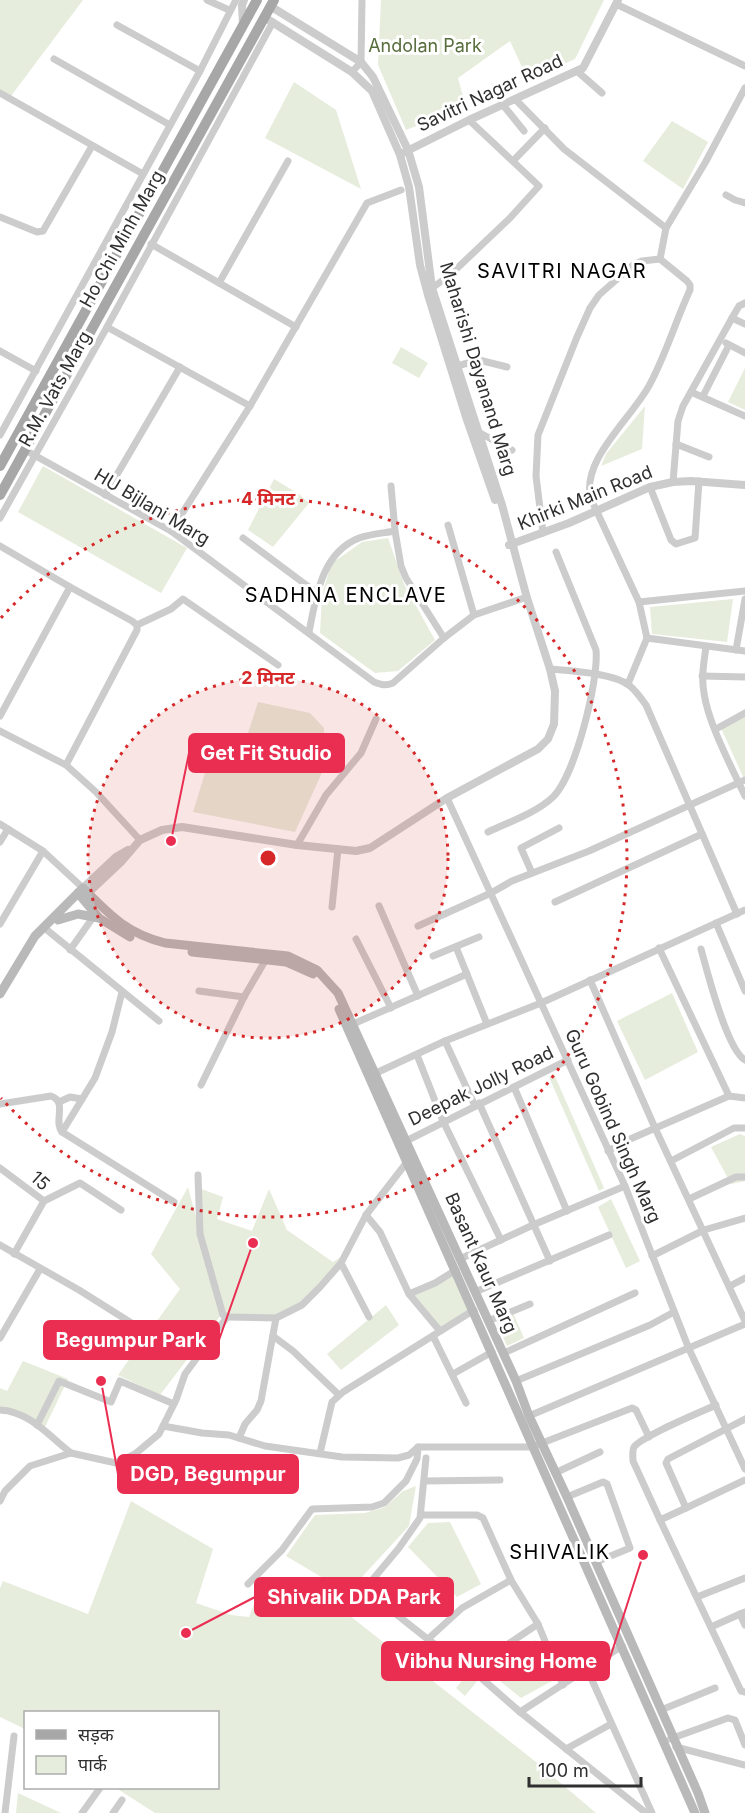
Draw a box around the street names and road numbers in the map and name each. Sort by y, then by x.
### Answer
street label: Savitri Nagar Road [414,50,566,136]
street label: Ho Chi Minh Marg [75,167,168,311]
street label: Maharishi Dayanand Marg [436,259,521,478]
street label: R.M. Vats Marg [14,327,95,450]
street label: Khirki Main Road [514,461,655,534]
street label: HU Bijlani Marg [91,464,214,549]
street label: Guru Gobind Singh Marg [561,1026,666,1226]
street label: Deepak Jolly Road [405,1041,557,1130]
street label: 15 [27,1167,54,1195]
street label: Basant Kaur Marg [441,1189,522,1336]

